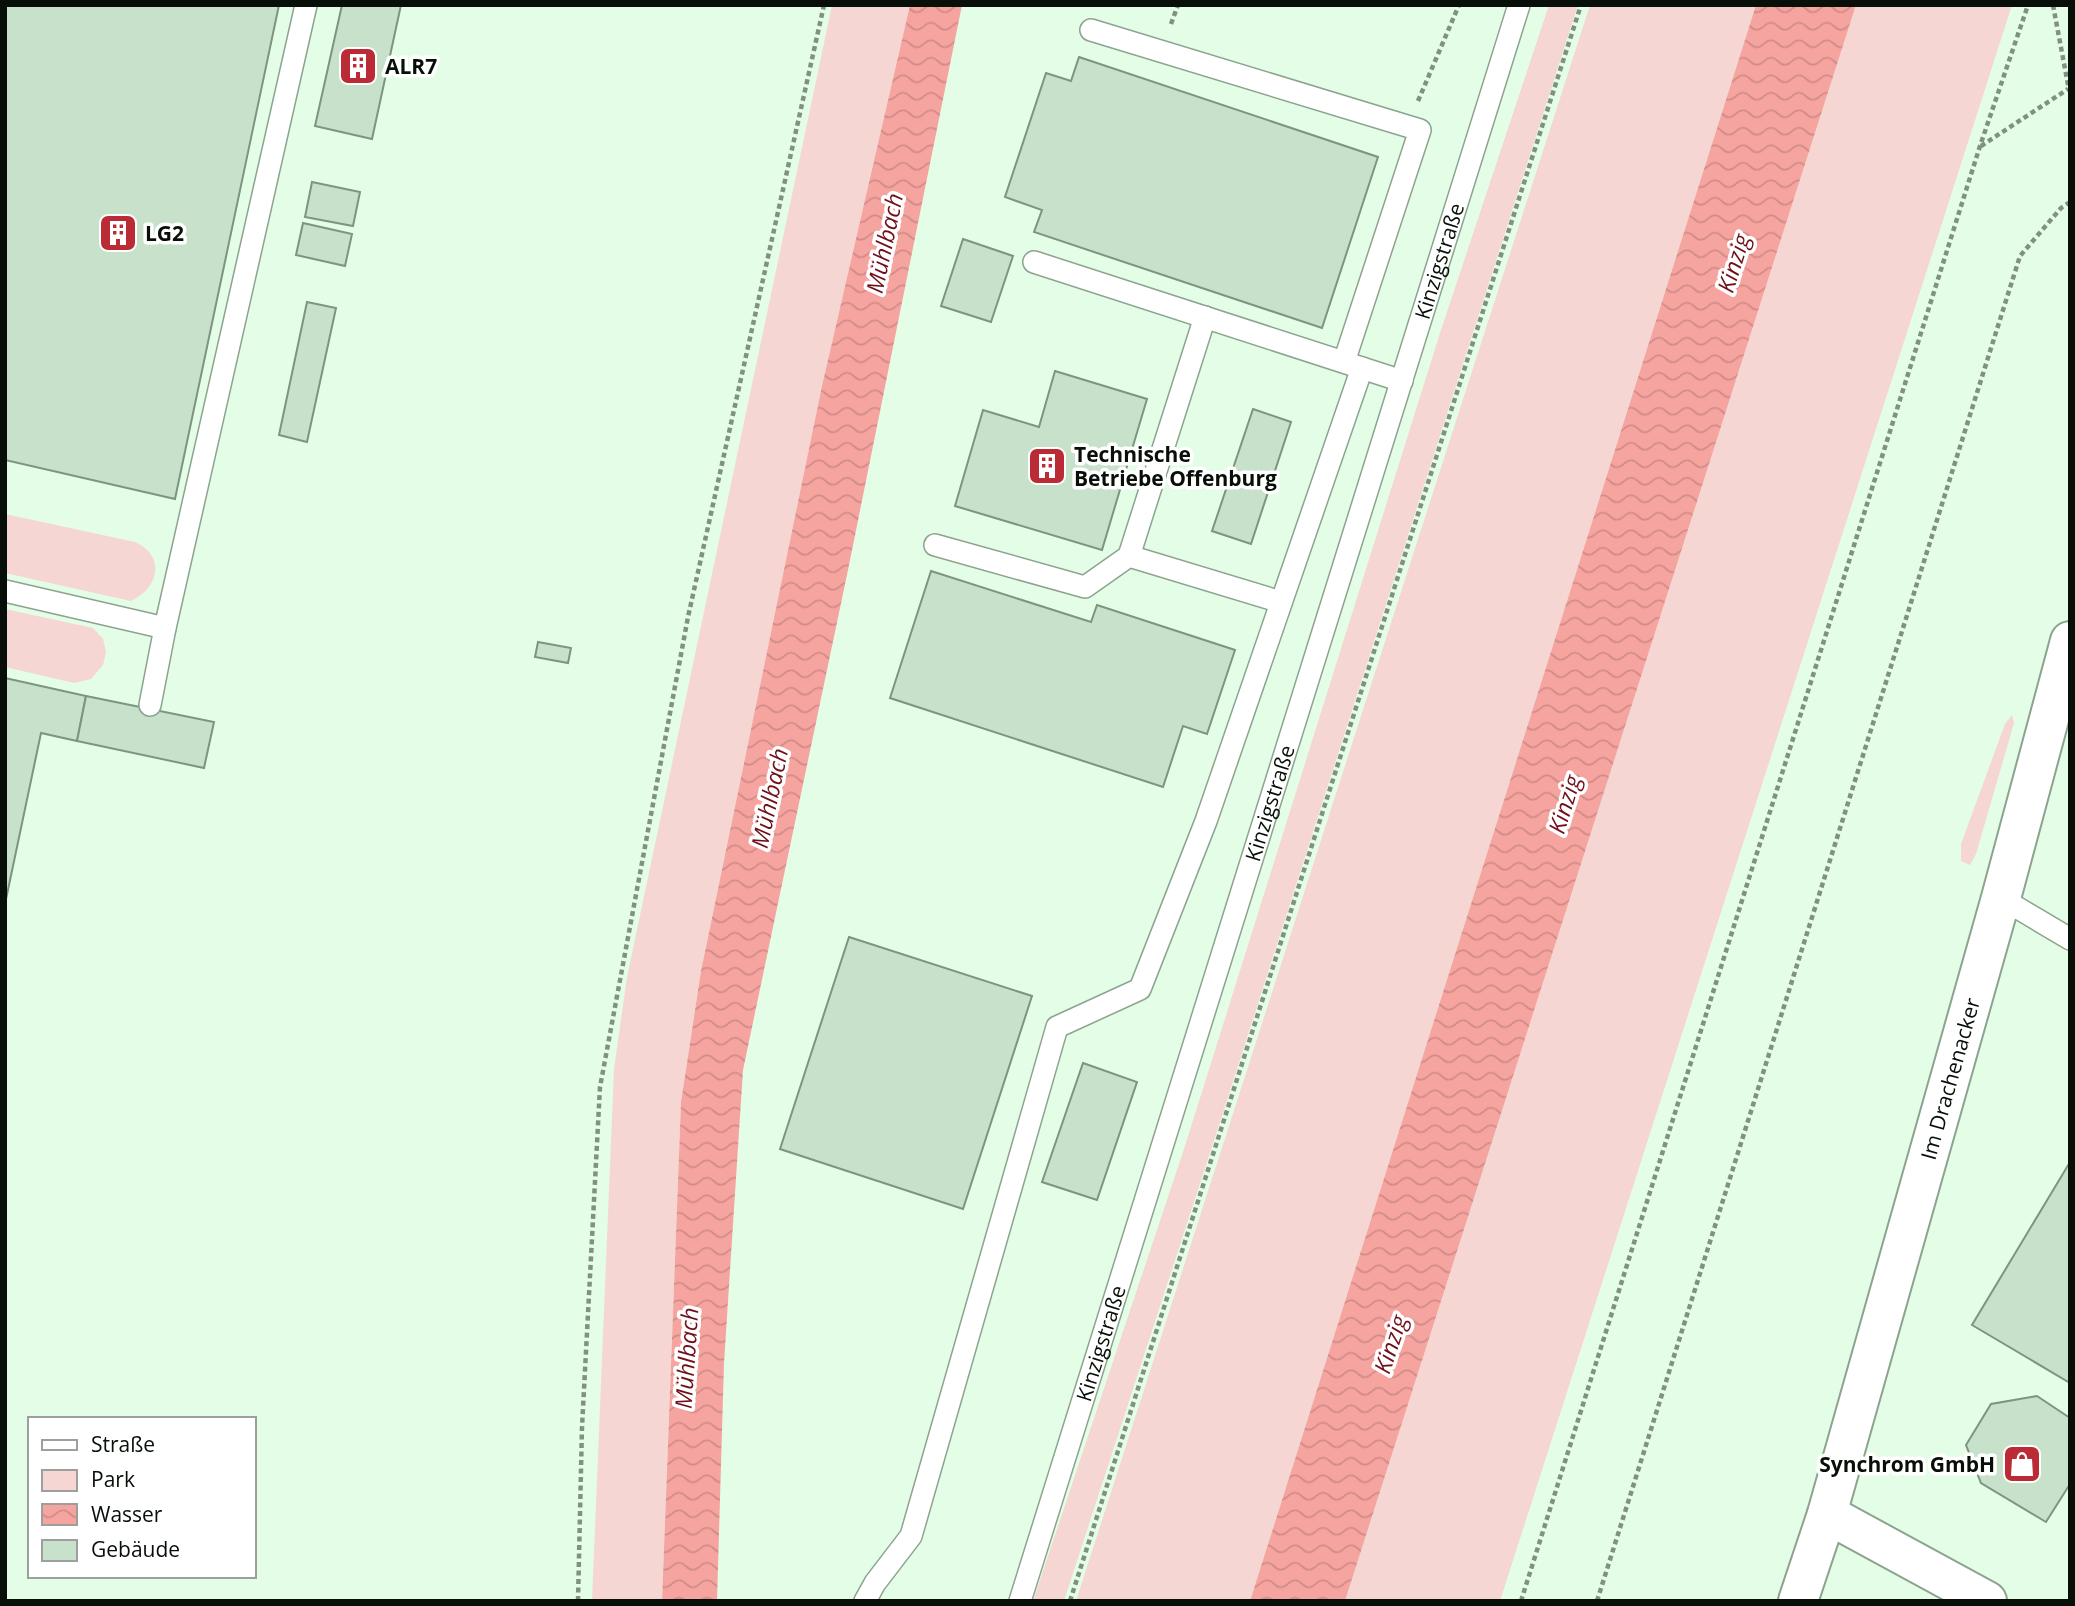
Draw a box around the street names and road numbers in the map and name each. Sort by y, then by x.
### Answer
street label: Kinzigstraße [1408,199,1470,323]
street label: Kinzigstraße [1238,742,1301,865]
street label: Im Drachenacker [1914,994,1986,1163]
street label: Kinzigstraße [1069,1282,1132,1405]

